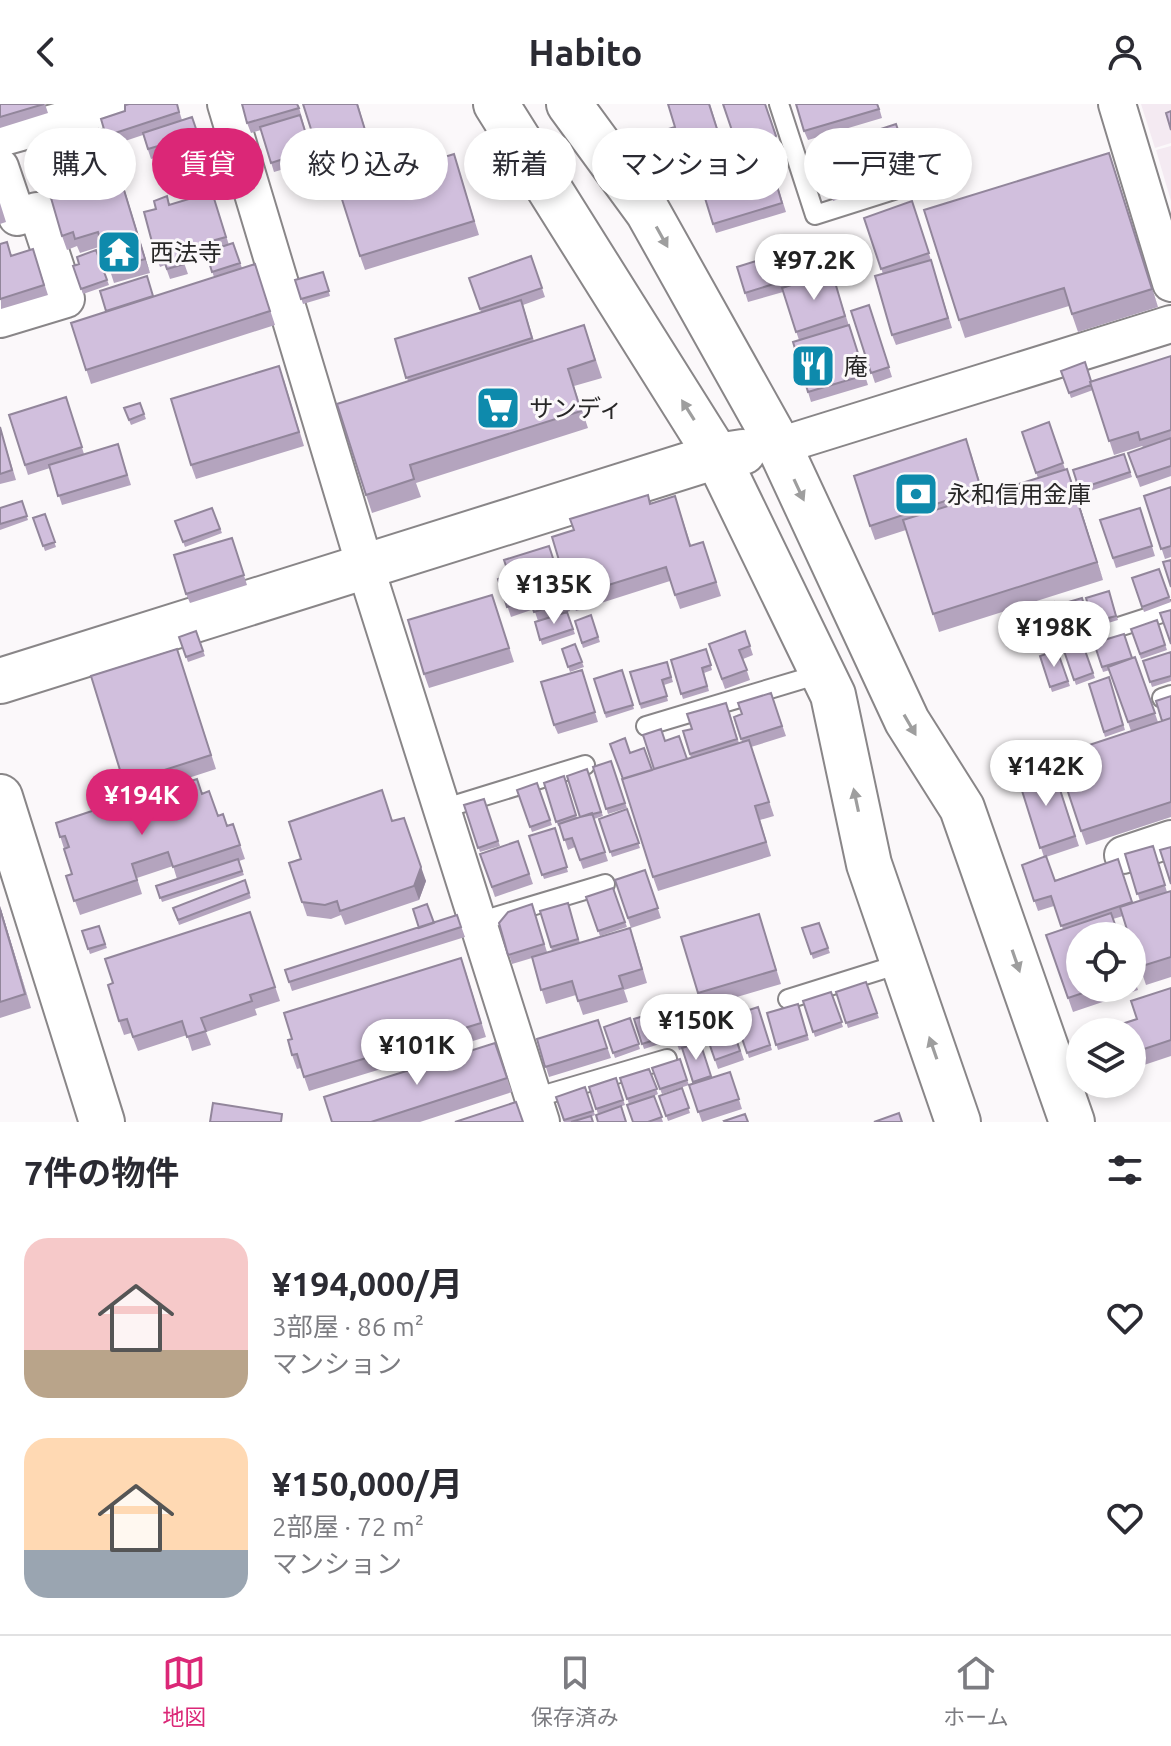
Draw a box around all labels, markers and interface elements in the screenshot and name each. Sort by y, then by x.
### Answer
icon: back [24,30,68,74]
icon: person [1103,30,1147,74]
text: Habito [529,32,642,73]
chip: 購入 [24,128,136,200]
chip: 賃貸 [152,128,264,200]
chip: 絞り込み [280,128,448,200]
chip: 新着 [464,128,576,200]
chip: マンション [592,128,788,200]
chip: 一戸建て [804,128,972,200]
one-way arrow [655,225,669,248]
temple icon: 西法寺 [95,228,143,276]
pin: ¥97.2K [749,234,879,302]
place label: 西法寺 [150,239,222,266]
text: ¥97.2K [773,245,855,274]
restaurant icon: 庵 [789,342,837,390]
place label: 庵 [844,353,868,380]
supermarket icon: サンディ [474,384,522,432]
place label: サンディ [529,395,623,422]
one-way arrow [681,399,695,421]
bank icon: 永和信用金庫 [892,470,940,518]
one-way arrow [792,478,806,501]
place label: 永和信用金庫 [947,481,1091,508]
pin: ¥135K [498,558,610,626]
text: ¥135K [516,569,592,598]
pin: ¥198K [998,601,1110,669]
text: ¥198K [1016,612,1092,641]
one-way arrow [903,714,917,736]
pin: ¥142K [990,740,1102,808]
text: ¥142K [1008,751,1084,780]
pin: ¥194K [86,769,198,837]
text: ¥194K [104,780,180,809]
one-way arrow [849,788,862,813]
map controls [1066,922,1146,1098]
button: locate [1066,922,1146,1002]
one-way arrow [1010,949,1022,973]
pin: ¥150K [640,994,752,1062]
text: ¥150K [658,1005,734,1034]
button: layers [1066,1018,1146,1098]
pin: ¥101K [361,1019,473,1087]
text: ¥101K [379,1030,455,1059]
one-way arrow [926,1036,938,1060]
icon: filters [1103,1148,1147,1192]
text: 7件の物件 [24,1153,179,1191]
text: ¥194,000/月 [272,1264,463,1302]
icon: home [88,1270,184,1366]
icon: heart [1103,1296,1147,1340]
text: 3部屋 · 86 m² [272,1312,424,1341]
text: マンション [272,1349,402,1378]
text: ¥150,000/月 [272,1464,463,1502]
icon: home [88,1470,184,1566]
icon: heart [1103,1496,1147,1540]
text: 2部屋 · 72 m² [272,1512,424,1541]
text: マンション [272,1549,402,1578]
tab: 地図 [162,1651,206,1731]
tab: 保存済み [531,1651,619,1731]
tab: ホーム [943,1651,1009,1731]

